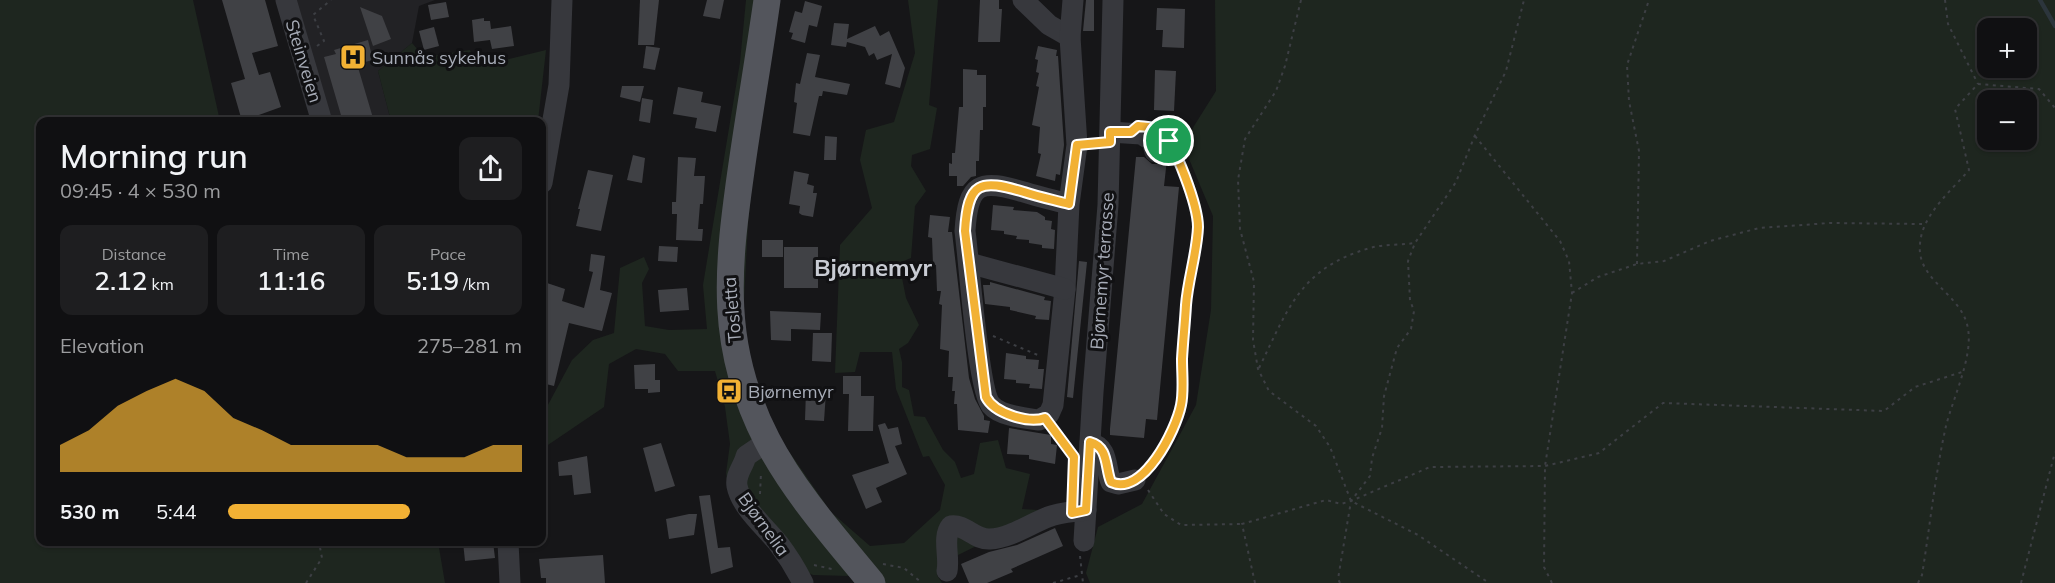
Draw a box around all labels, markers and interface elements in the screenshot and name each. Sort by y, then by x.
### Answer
street label: Steinveien [280,17,328,105]
map controls [1977,18,2037,150]
button: + [1977,18,2037,78]
hospital icon: Sunnås sykehus [338,42,368,72]
place label: Sunnås sykehus [372,46,506,69]
button: − [1977,90,2037,150]
pin [1143,115,1194,166]
icon: arrive [1152,124,1185,157]
text: Morning run [60,135,248,176]
button: share [459,137,522,200]
text: 09:45 · 4 × 530 m [60,178,221,203]
street label: Bjørnemyr terrasse [1085,192,1119,350]
text: Distance [102,244,166,264]
text: Time [273,244,309,264]
text: Pace [430,244,466,264]
district label: Bjørnemyr [814,252,933,282]
text: 2.12 [94,264,147,297]
text: 11:16 [257,264,325,297]
text: 5:19 [406,264,459,297]
text: km [147,274,174,294]
text: /km [459,274,490,294]
street label: Tosletta [718,276,746,344]
text: Elevation [60,333,145,358]
text: 275–281 m [417,333,522,358]
bus stop icon: Bjørnemyr [714,376,744,406]
place label: Bjørnemyr [748,380,834,403]
street label: Bjørnelia [733,488,795,560]
text: 530 m [60,499,119,524]
text: 5:44 [156,499,197,524]

